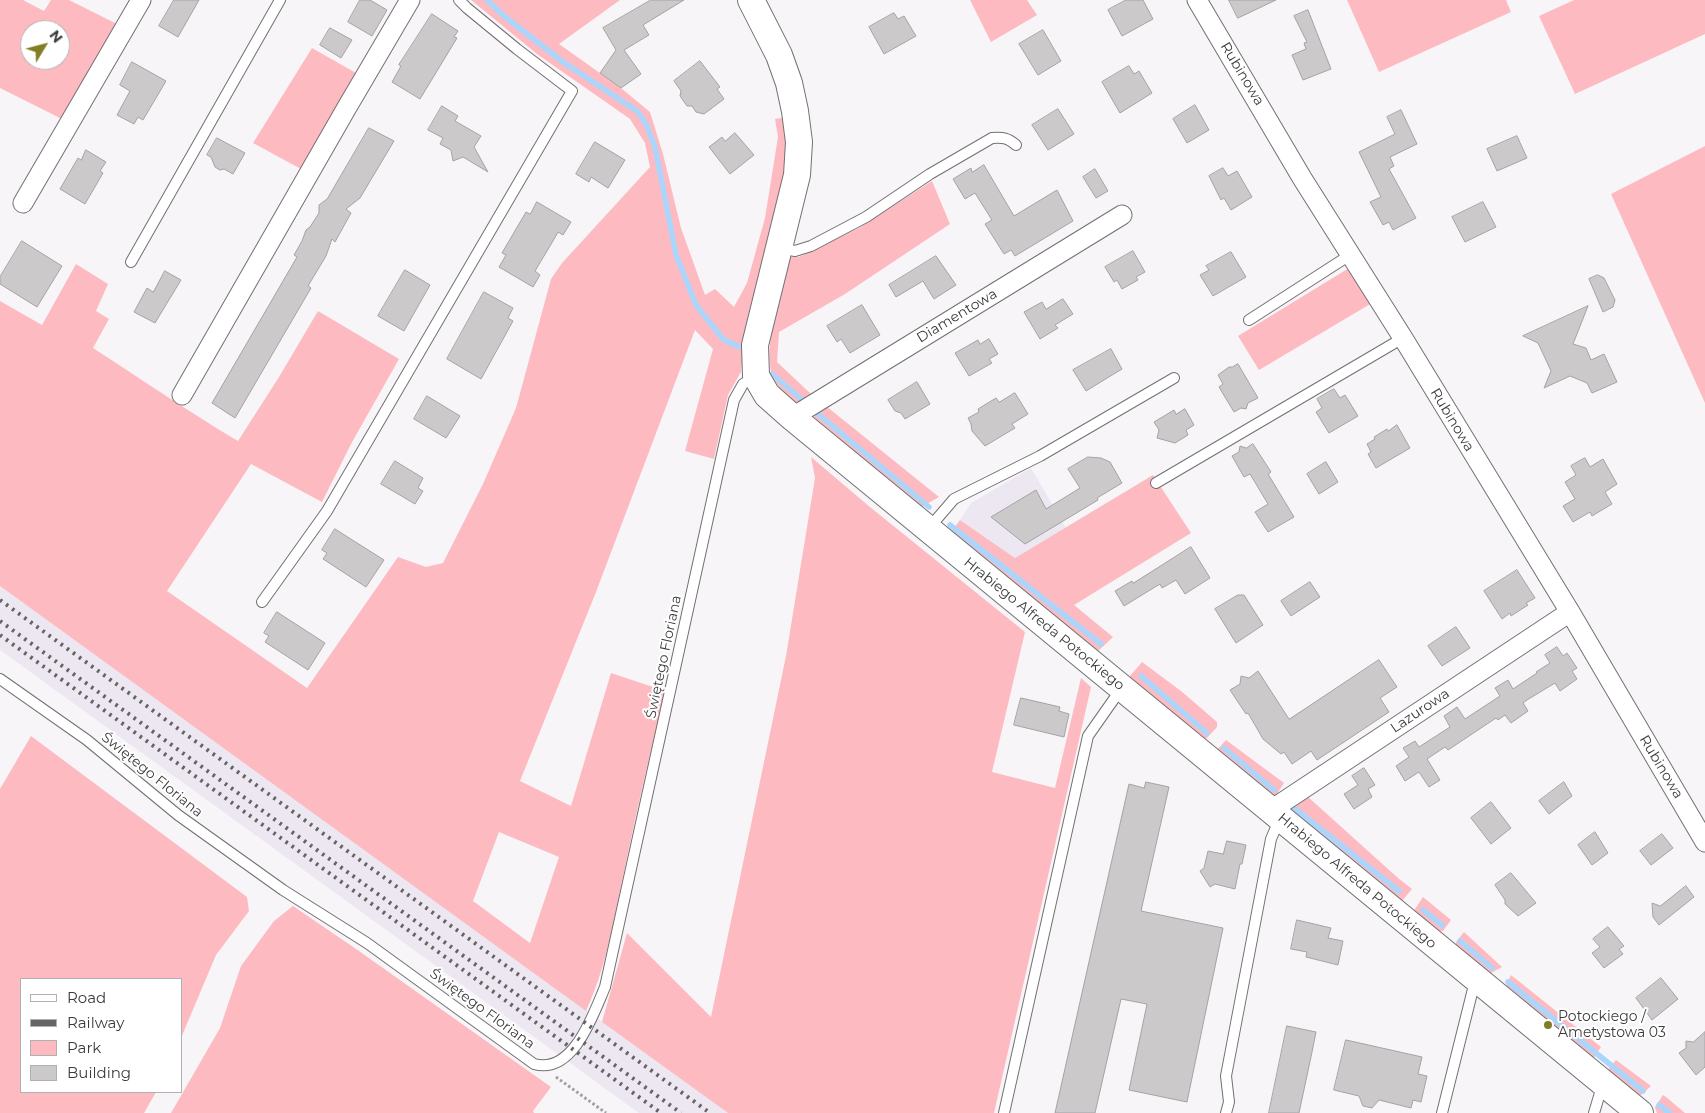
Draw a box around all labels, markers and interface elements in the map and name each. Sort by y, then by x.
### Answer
north arrow [20,20,70,70]
text: N [46,27,67,47]
street label: Rubinowa [1216,39,1268,109]
street label: Diamentowa [914,285,1000,347]
street label: Rubinowa [1426,385,1478,455]
street label: Hrabiego Alfreda Potockiego [960,554,1128,694]
street label: Świętego Floriana [643,594,685,720]
street label: Lazurowa [1387,685,1453,737]
street label: Świętego Floriana [98,729,206,821]
street label: Rubinowa [1635,732,1687,802]
street label: Hrabiego Alfreda Potockiego [1274,810,1440,952]
street label: Świętego Floriana [426,965,538,1053]
legend [20,978,182,1093]
text: Road [67,988,106,1007]
place label: Potockiego / Ametystowa 03 [1558,1009,1666,1042]
text: Railway [67,1013,124,1032]
marker: Potockiego / Ametystowa 03 [1542,1019,1554,1031]
text: Park [67,1038,101,1057]
text: Building [67,1063,131,1082]

